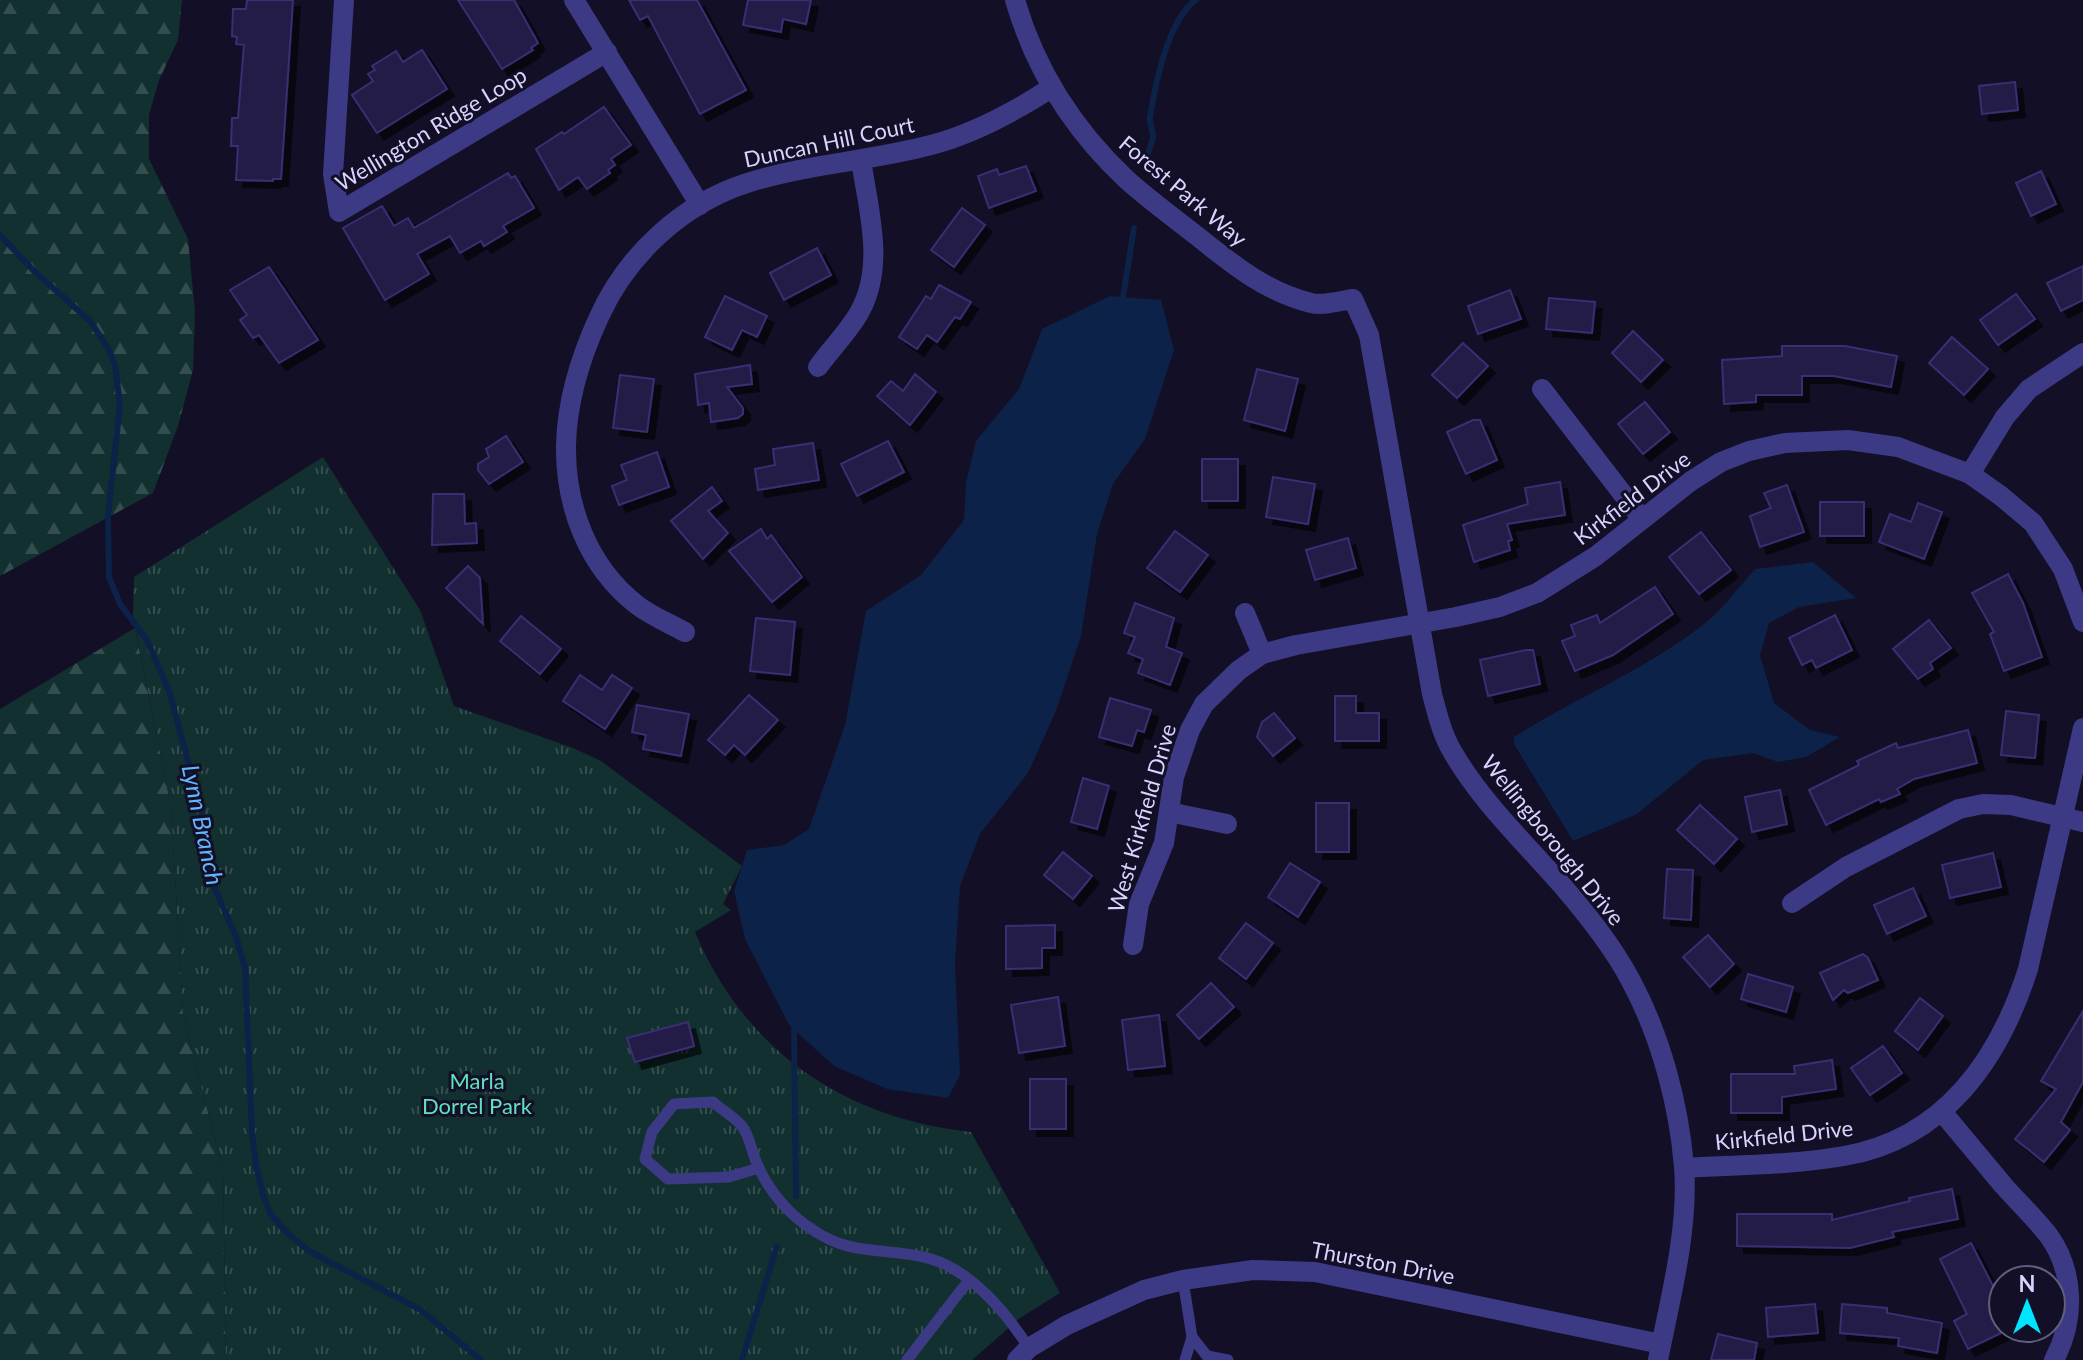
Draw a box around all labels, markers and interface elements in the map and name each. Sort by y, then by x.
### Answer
street label: Wellington Ridge Loop [330,61,531,196]
street label: Duncan Hill Court [741,110,917,173]
street label: Forest Park Way [1114,129,1253,252]
street label: Kirkfield Drive [1568,445,1695,550]
street label: West Kirkfield Drive [1102,720,1181,915]
street label: Wellingborough Drive [1476,749,1630,930]
water label: Lynn Branch [177,762,230,888]
park label: Marla Dorrel Park [422,1067,533,1119]
street label: Kirkfield Drive [1713,1114,1854,1155]
street label: Thurston Drive [1309,1235,1457,1290]
north arrow [1987,1264,2067,1344]
text: N [2019,1270,2035,1297]

